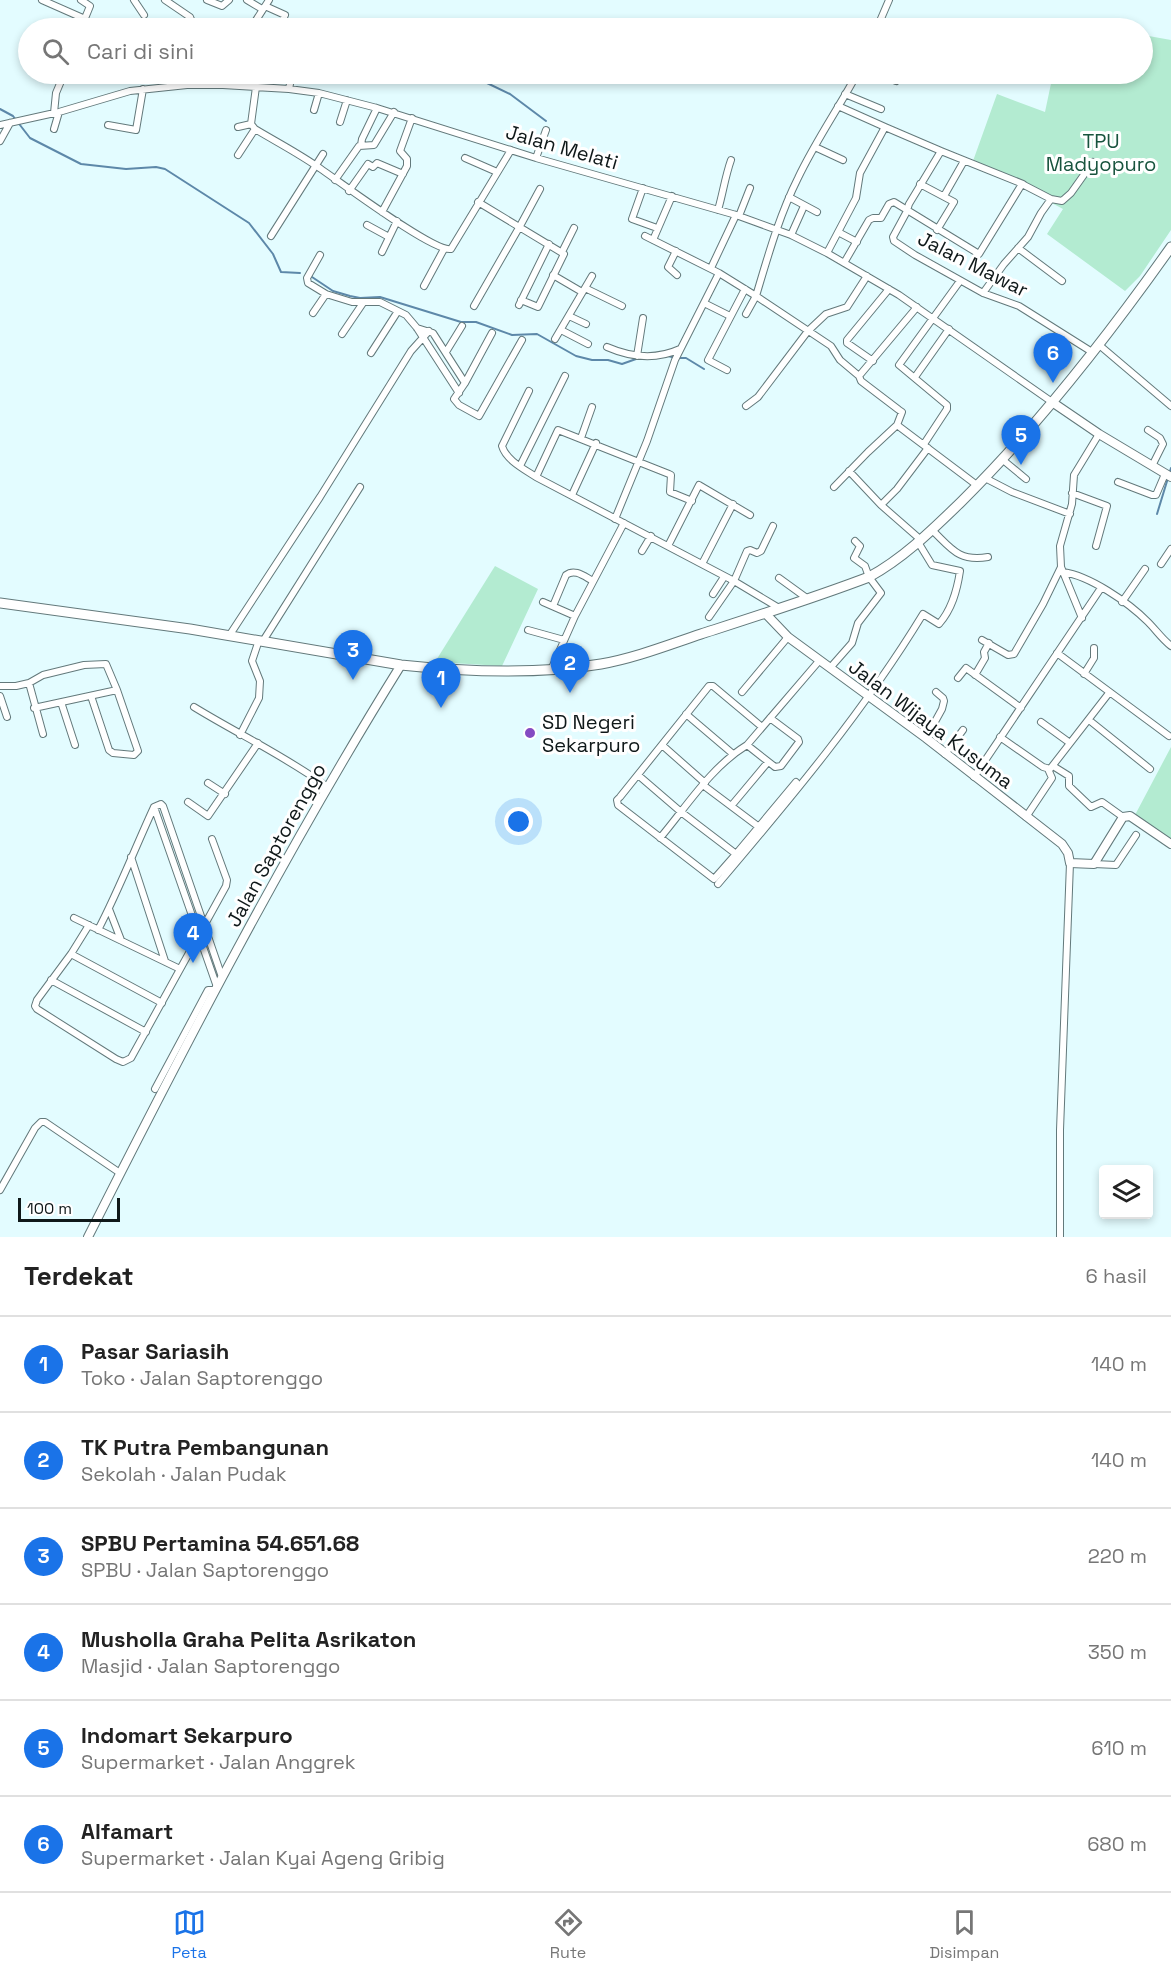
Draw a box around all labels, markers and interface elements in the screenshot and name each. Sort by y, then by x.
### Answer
search box [18,18,1153,84]
icon: search [39,35,72,68]
text: Cari di sini [87,37,194,65]
street label: Jalan Melati [503,119,621,175]
park label: TPU Madyopuro [1046,128,1156,177]
street label: Jalan Mawar [914,225,1032,303]
pin: 6 [1034,334,1072,383]
pin: 5 [1002,416,1040,465]
pin: 3 [334,630,372,680]
pin: 2 [550,644,590,693]
street label: Jalan Wijaya Kusuma [843,654,1019,794]
pin: 1 [422,658,460,708]
place label: SD Negeri Sekarpuro [542,709,640,758]
marker: SD Negeri Sekarpuro [523,726,537,740]
street label: Jalan Saptorenggo [220,758,332,932]
your location [504,807,533,836]
pin: 4 [174,914,212,963]
map controls [1099,1165,1153,1219]
button: layers [1099,1165,1153,1219]
scale bar [18,1195,120,1222]
text: 100 m [27,1198,72,1219]
text: Terdekat [24,1259,134,1293]
text: 6 hasil [1086,1263,1147,1289]
text: Pasar Sariasih [81,1337,229,1365]
text: 1 [39,1351,48,1377]
text: 140 m [1091,1351,1147,1377]
text: Toko · Jalan Saptorenggo [81,1365,323,1391]
text: TK Putra Pembangunan [81,1433,329,1461]
text: 2 [38,1447,49,1473]
text: 140 m [1091,1447,1147,1473]
text: Sekolah · Jalan Pudak [81,1461,286,1487]
text: SPBU Pertamina 54.651.68 [81,1529,359,1557]
text: 3 [37,1543,50,1569]
text: 220 m [1088,1543,1147,1569]
text: SPBU · Jalan Saptorenggo [81,1557,329,1583]
text: Musholla Graha Pelita Asrikaton [81,1625,416,1653]
text: 4 [37,1639,50,1665]
text: 350 m [1088,1639,1147,1665]
text: Masjid · Jalan Saptorenggo [81,1653,340,1679]
text: Indomart Sekarpuro [81,1721,293,1749]
text: 5 [38,1735,50,1761]
text: 610 m [1091,1735,1147,1761]
text: Supermarket · Jalan Anggrek [81,1749,356,1775]
text: Alfamart [81,1817,173,1845]
text: 6 [37,1831,50,1857]
text: 680 m [1087,1831,1147,1857]
text: Supermarket · Jalan Kyai Ageng Gribig [81,1845,445,1871]
tab: Peta [172,1906,207,1963]
tab: Rute [550,1906,586,1963]
tab: Disimpan [929,1906,999,1963]

